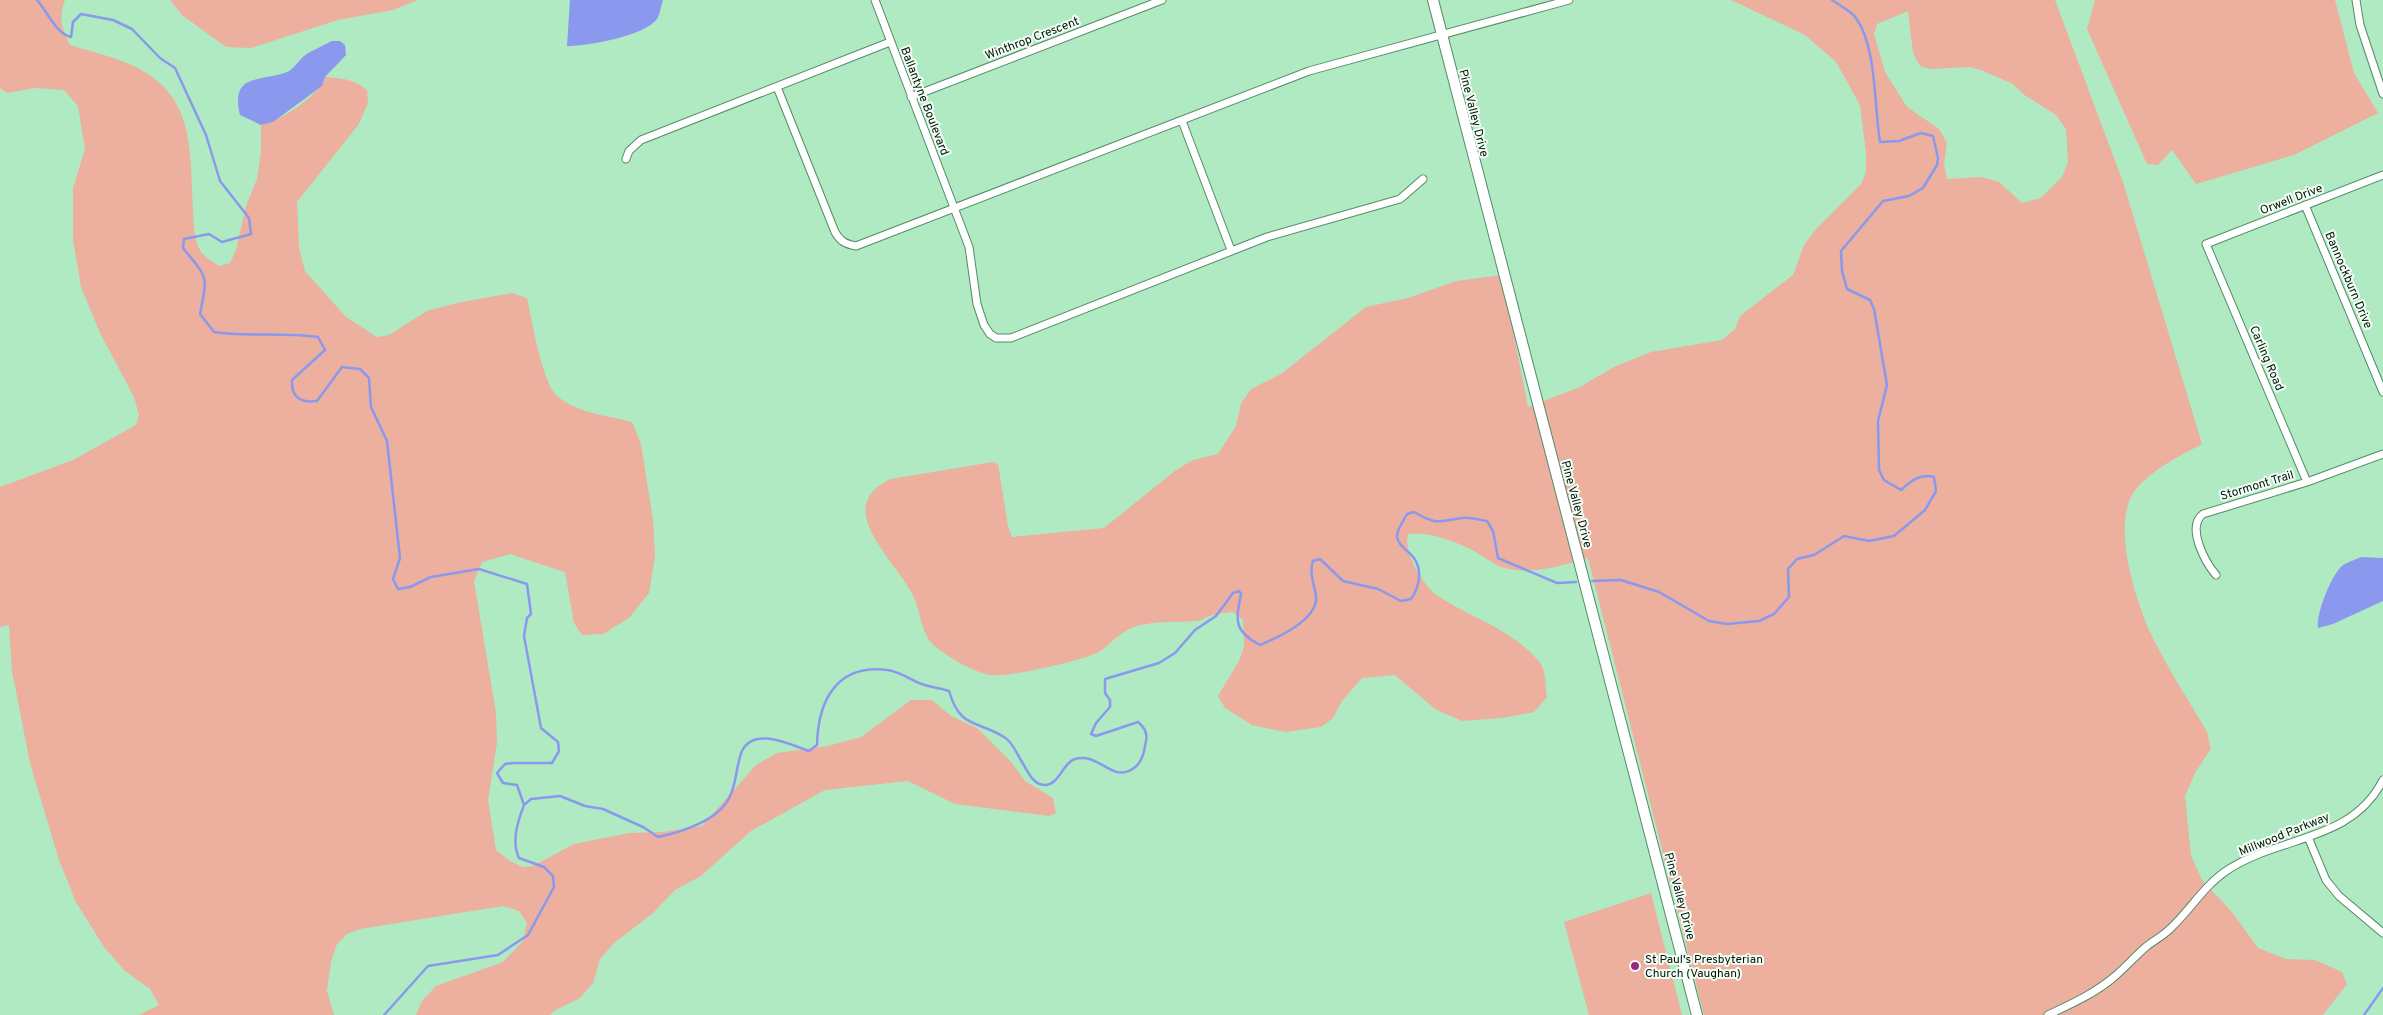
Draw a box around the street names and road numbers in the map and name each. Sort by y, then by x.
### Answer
street label: Winthrop Crescent [983,14,1082,64]
street label: Ballantyne Boulevard [896,45,952,158]
street label: Pine Valley Drive [1454,68,1492,159]
street label: Orwell Drive [2258,181,2325,219]
street label: Bannockburn Drive [2320,230,2376,331]
street label: Carling Road [2245,323,2287,393]
street label: Pine Valley Drive [1557,459,1595,550]
street label: Stormont Trail [2219,467,2296,505]
street label: Millwood Parkway [2237,809,2332,860]
street label: Pine Valley Drive [1660,851,1698,942]

